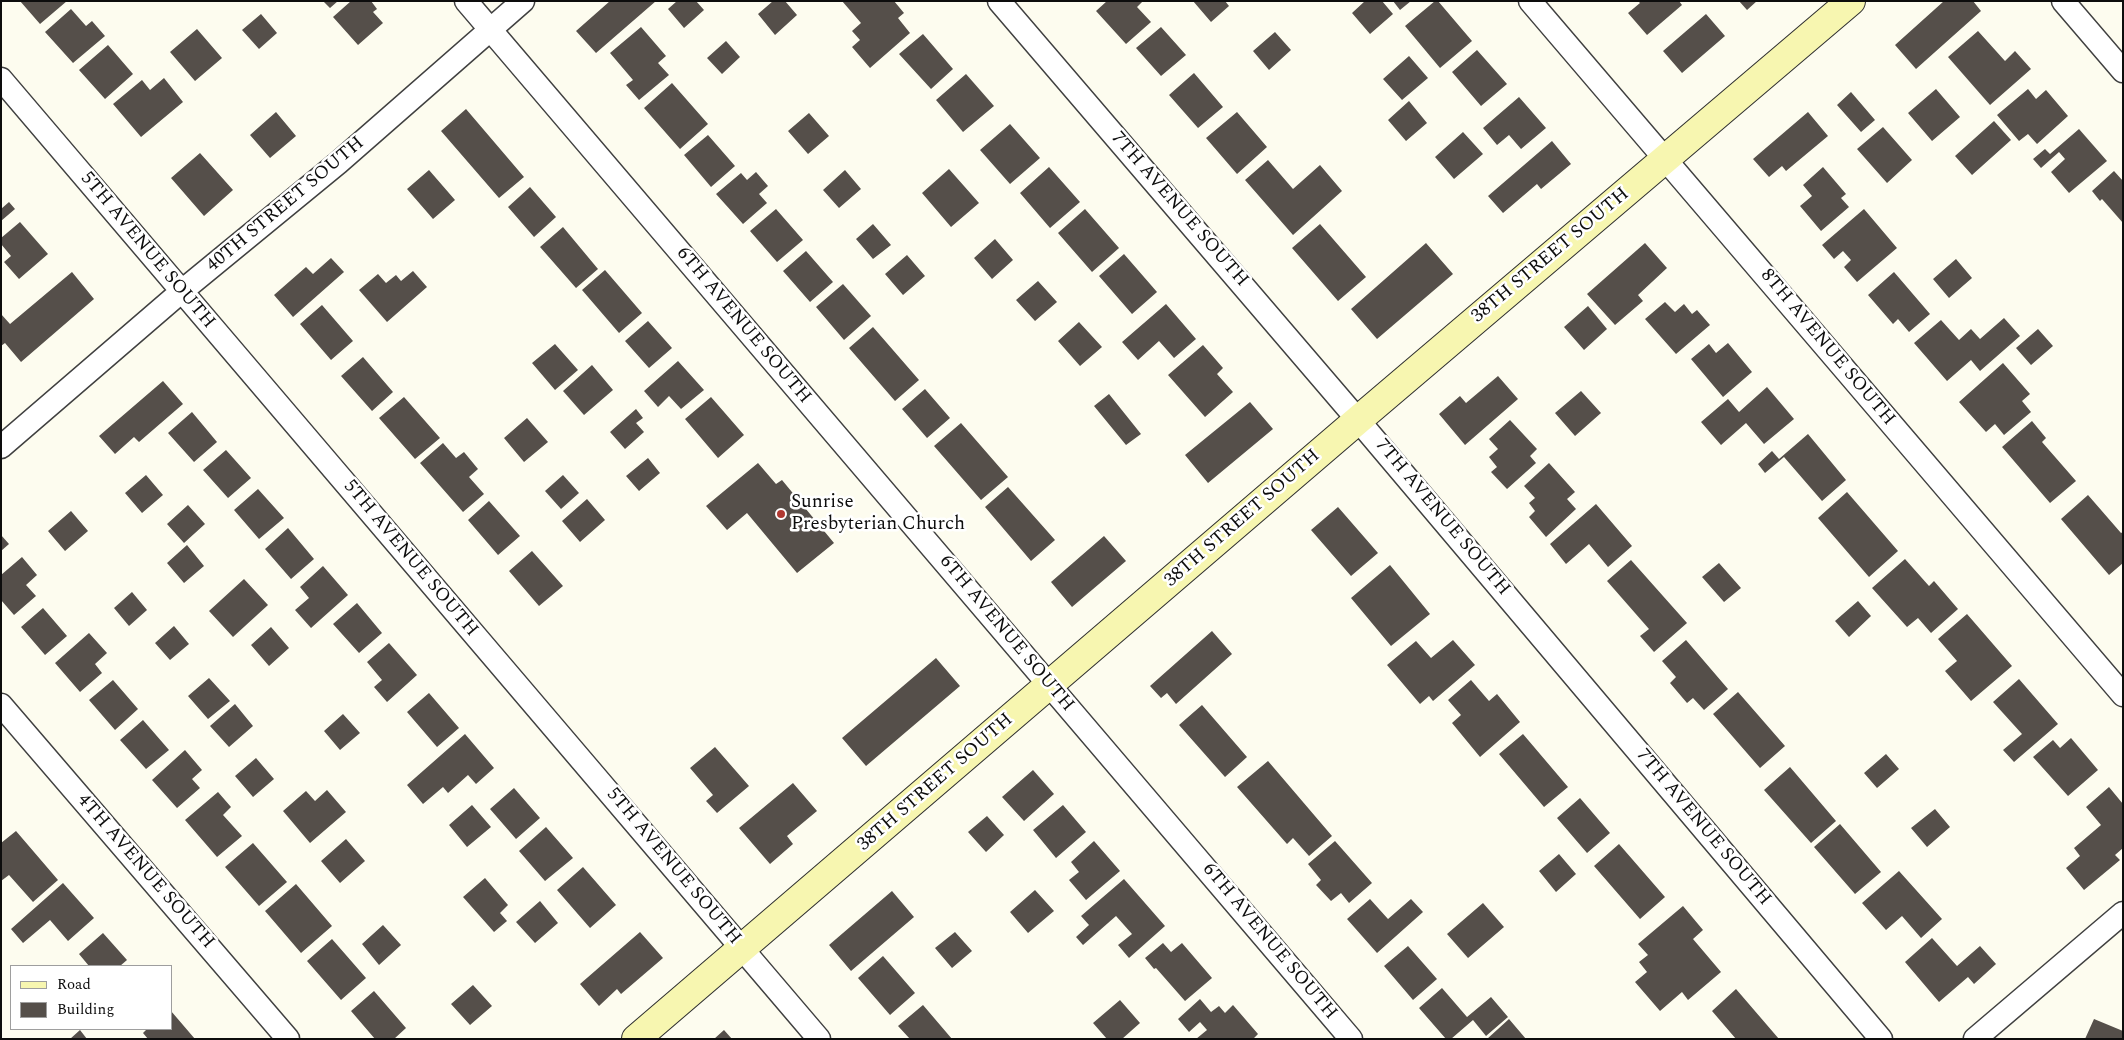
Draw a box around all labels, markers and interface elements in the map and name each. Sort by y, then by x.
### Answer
street label: 7TH AVENUE SOUTH [1106,128,1252,292]
street label: 40TH STREET SOUTH [203,132,369,278]
street label: 5TH AVENUE SOUTH [75,168,219,334]
street label: 38TH STREET SOUTH [1468,183,1634,329]
street label: 6TH AVENUE SOUTH [671,243,815,409]
street label: 8TH AVENUE SOUTH [1755,265,1899,431]
street label: 7TH AVENUE SOUTH [1370,435,1514,601]
street label: 38TH STREET SOUTH [1161,445,1325,593]
street label: 5TH AVENUE SOUTH [338,476,482,642]
place label: Sunrise Presbyterian Church [791,492,965,536]
marker: Sunrise Presbyterian Church [775,508,787,520]
street label: 6TH AVENUE SOUTH [934,551,1078,717]
street label: 38TH STREET SOUTH [854,709,1018,857]
street label: 7TH AVENUE SOUTH [1631,745,1775,911]
street label: 5TH AVENUE SOUTH [601,784,745,950]
street label: 4TH AVENUE SOUTH [72,790,218,954]
street label: 6TH AVENUE SOUTH [1197,859,1341,1025]
legend [10,965,172,1030]
text: Road [57,973,91,996]
text: Building [57,998,114,1021]

